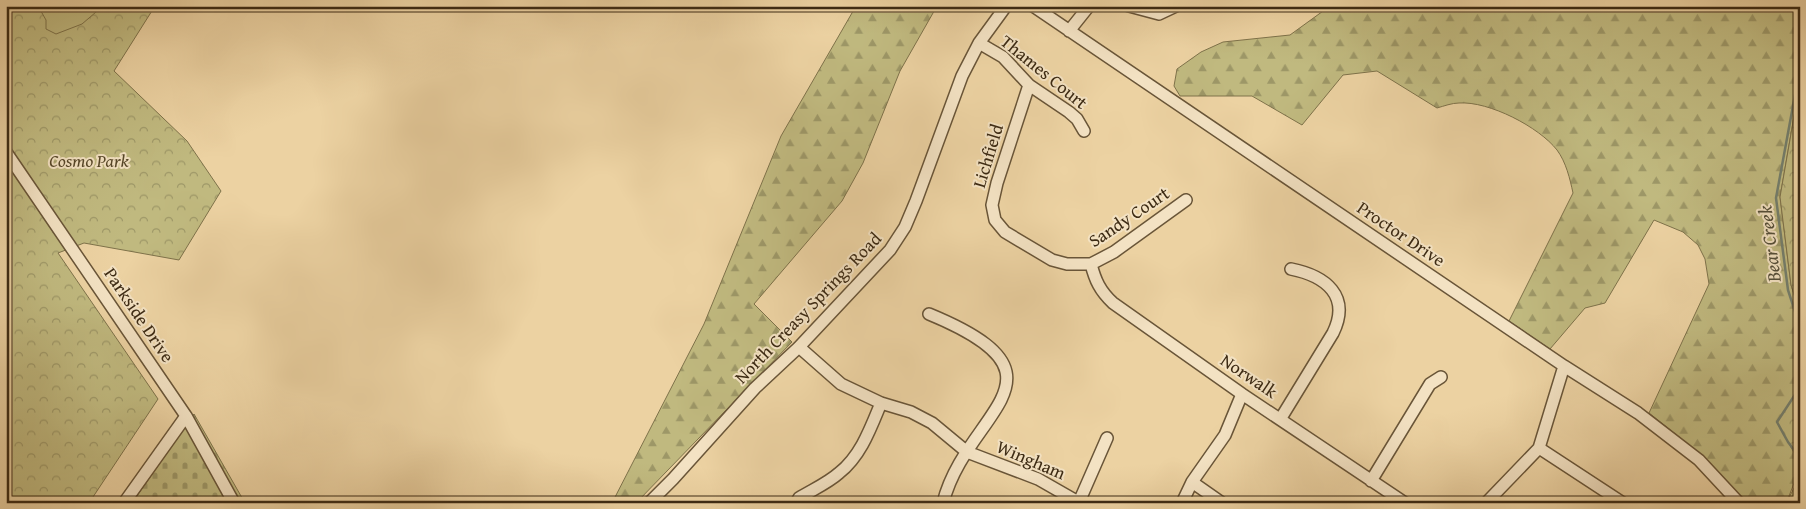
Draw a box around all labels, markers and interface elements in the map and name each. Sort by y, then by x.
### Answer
street label: Thames Court [995,28,1094,116]
street label: Lichfield [965,120,1010,191]
park label: Cosmo Park [49,147,130,174]
street label: Sandy Court [1083,179,1175,254]
street label: Proctor Drive [1352,194,1451,273]
water label: Bear Creek [1750,204,1788,285]
street label: North Creasy Springs Road [728,225,888,390]
street label: Parkside Drive [98,262,181,368]
street label: Norwalk [1215,347,1284,405]
street label: Wingham [992,433,1070,486]

